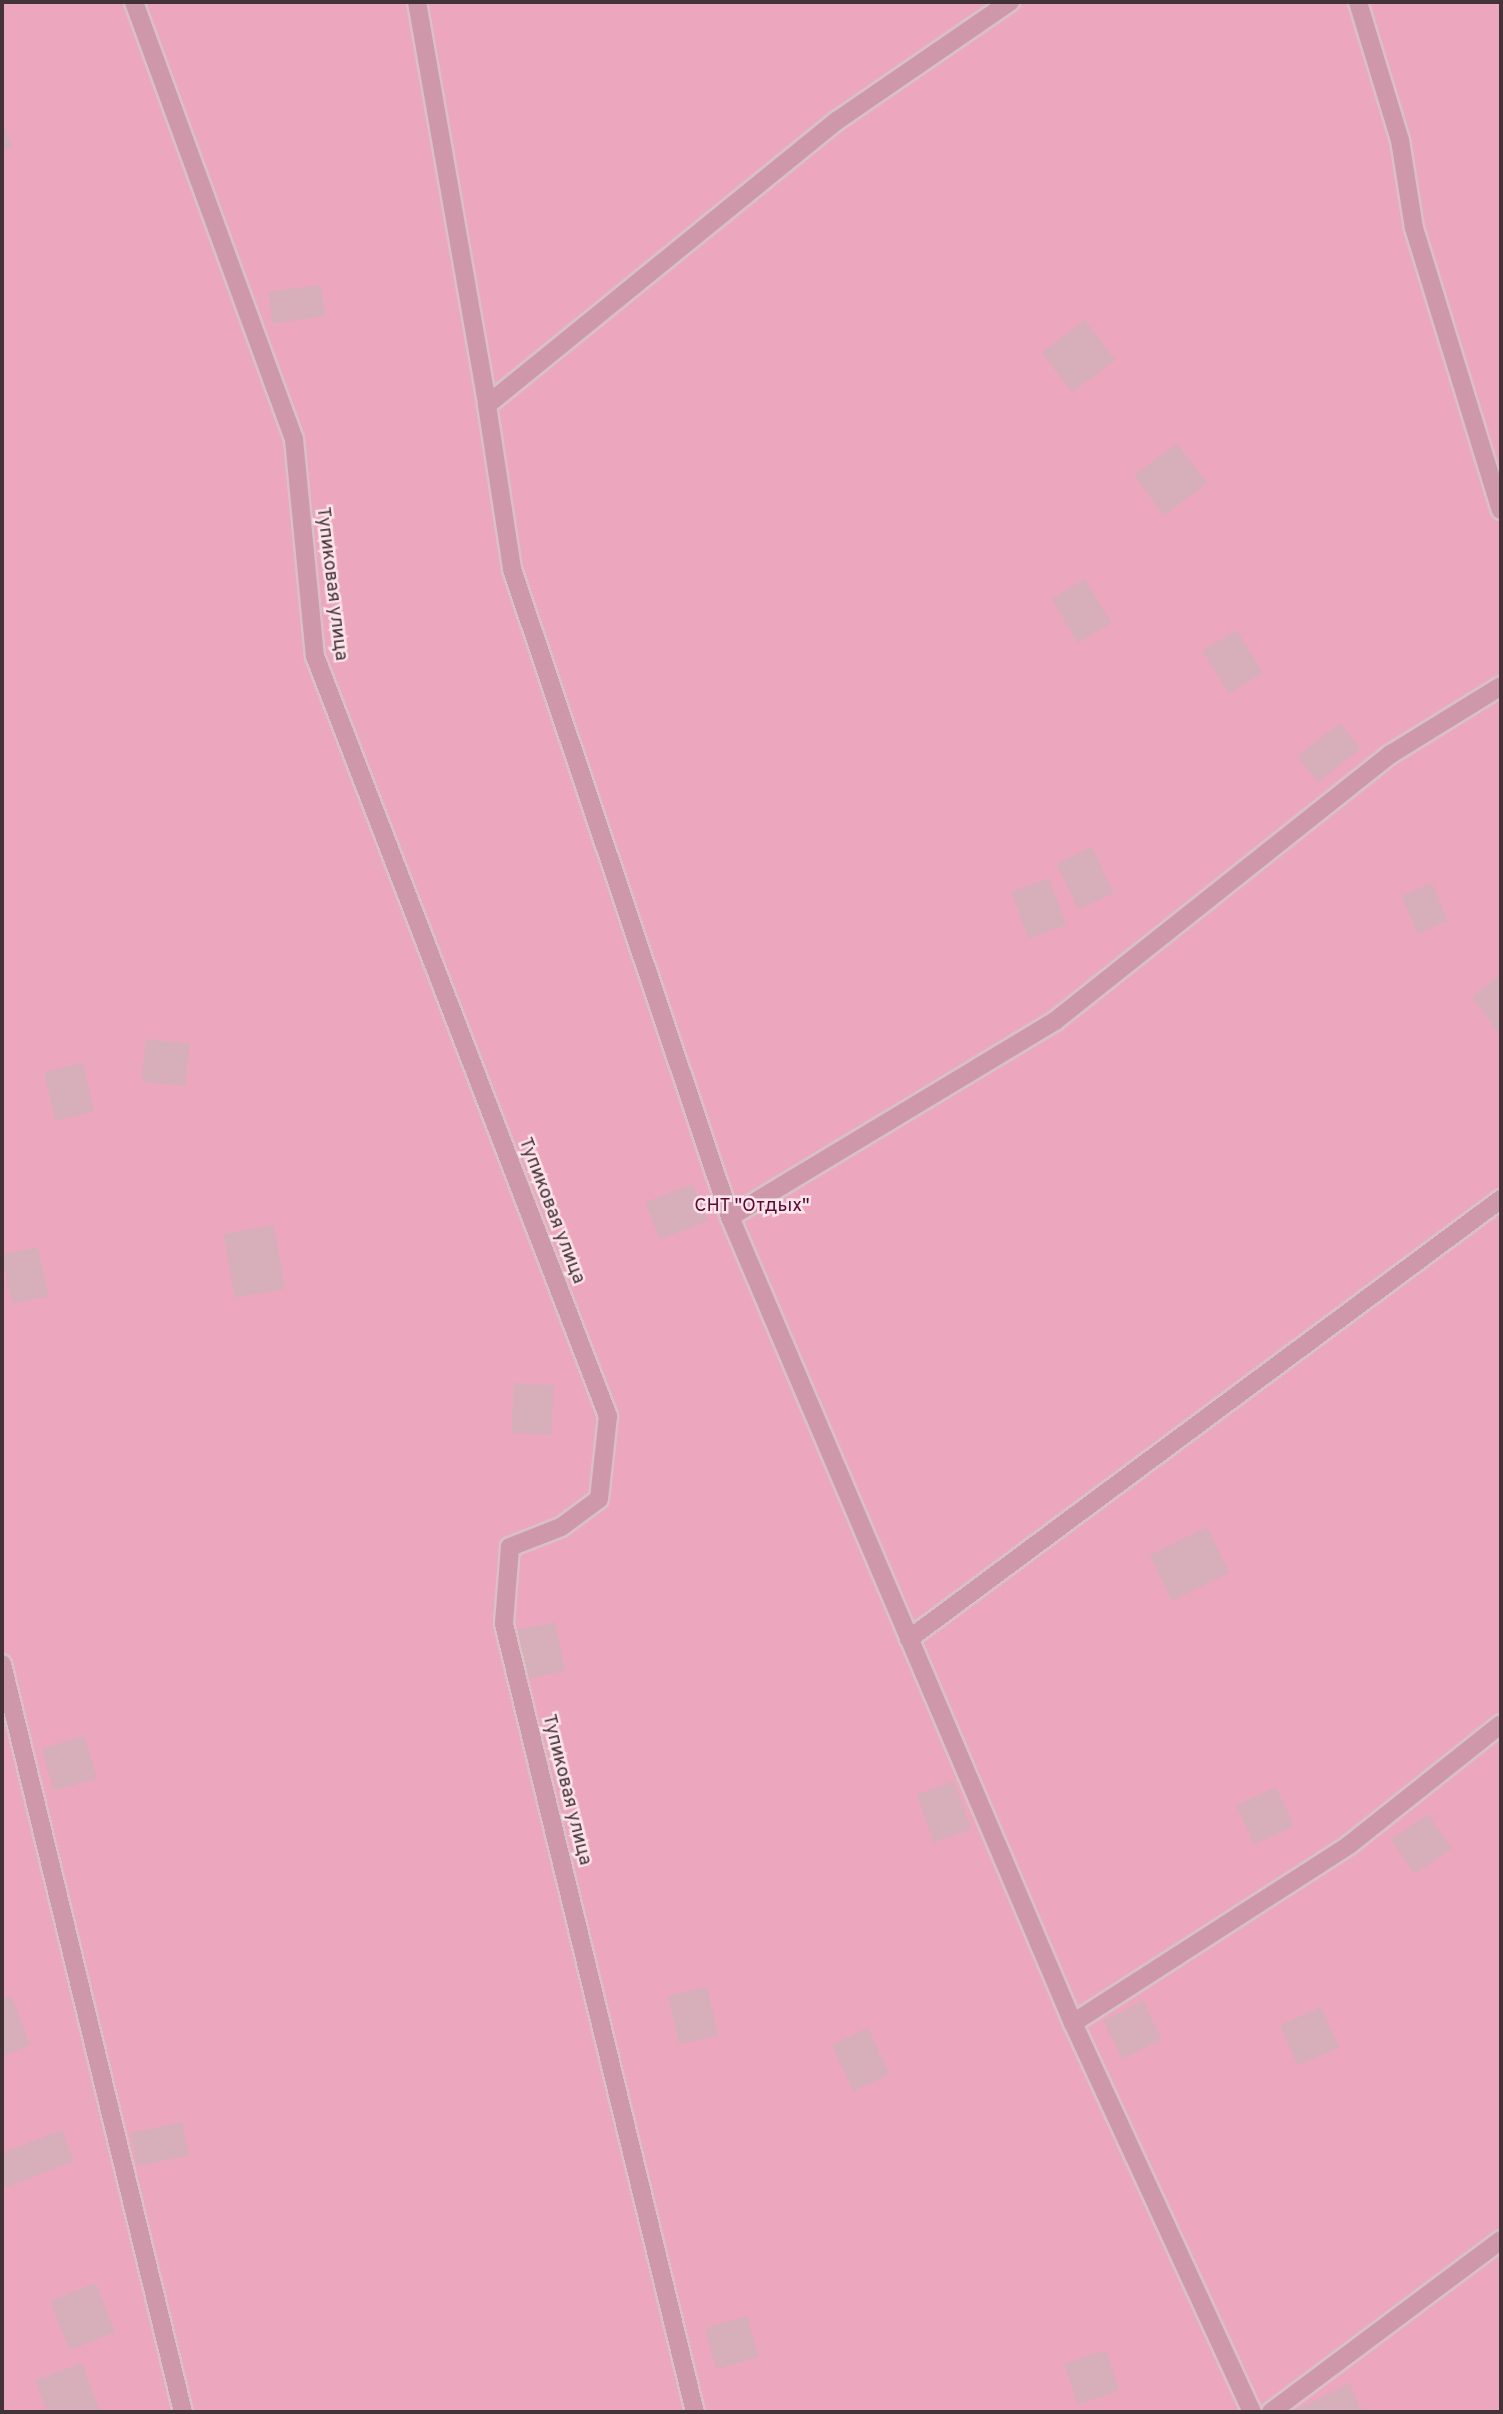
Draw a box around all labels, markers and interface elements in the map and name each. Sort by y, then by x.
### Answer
street label: Тупиковая улица [310,506,352,662]
street label: Тупиковая улица [513,1135,589,1287]
park label: СНТ "Отдых" [694,1196,810,1218]
street label: Тупиковая улица [536,1712,596,1868]

